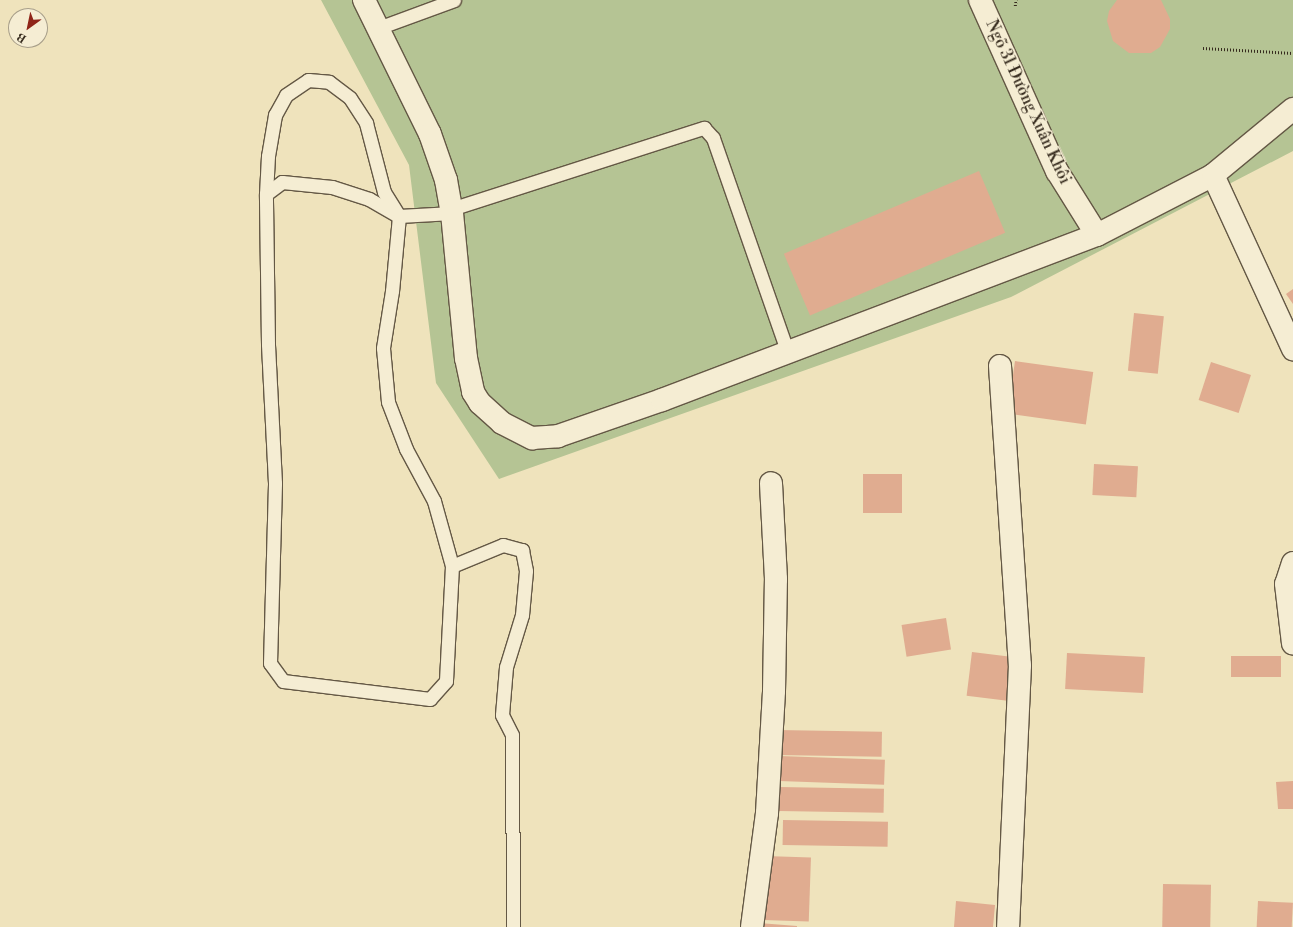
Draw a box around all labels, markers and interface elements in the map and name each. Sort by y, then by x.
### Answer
north arrow [8,8,48,48]
street label: Ngõ 31 Đường Xuân Khôi [981,17,1075,187]
text: B [15,29,29,45]

